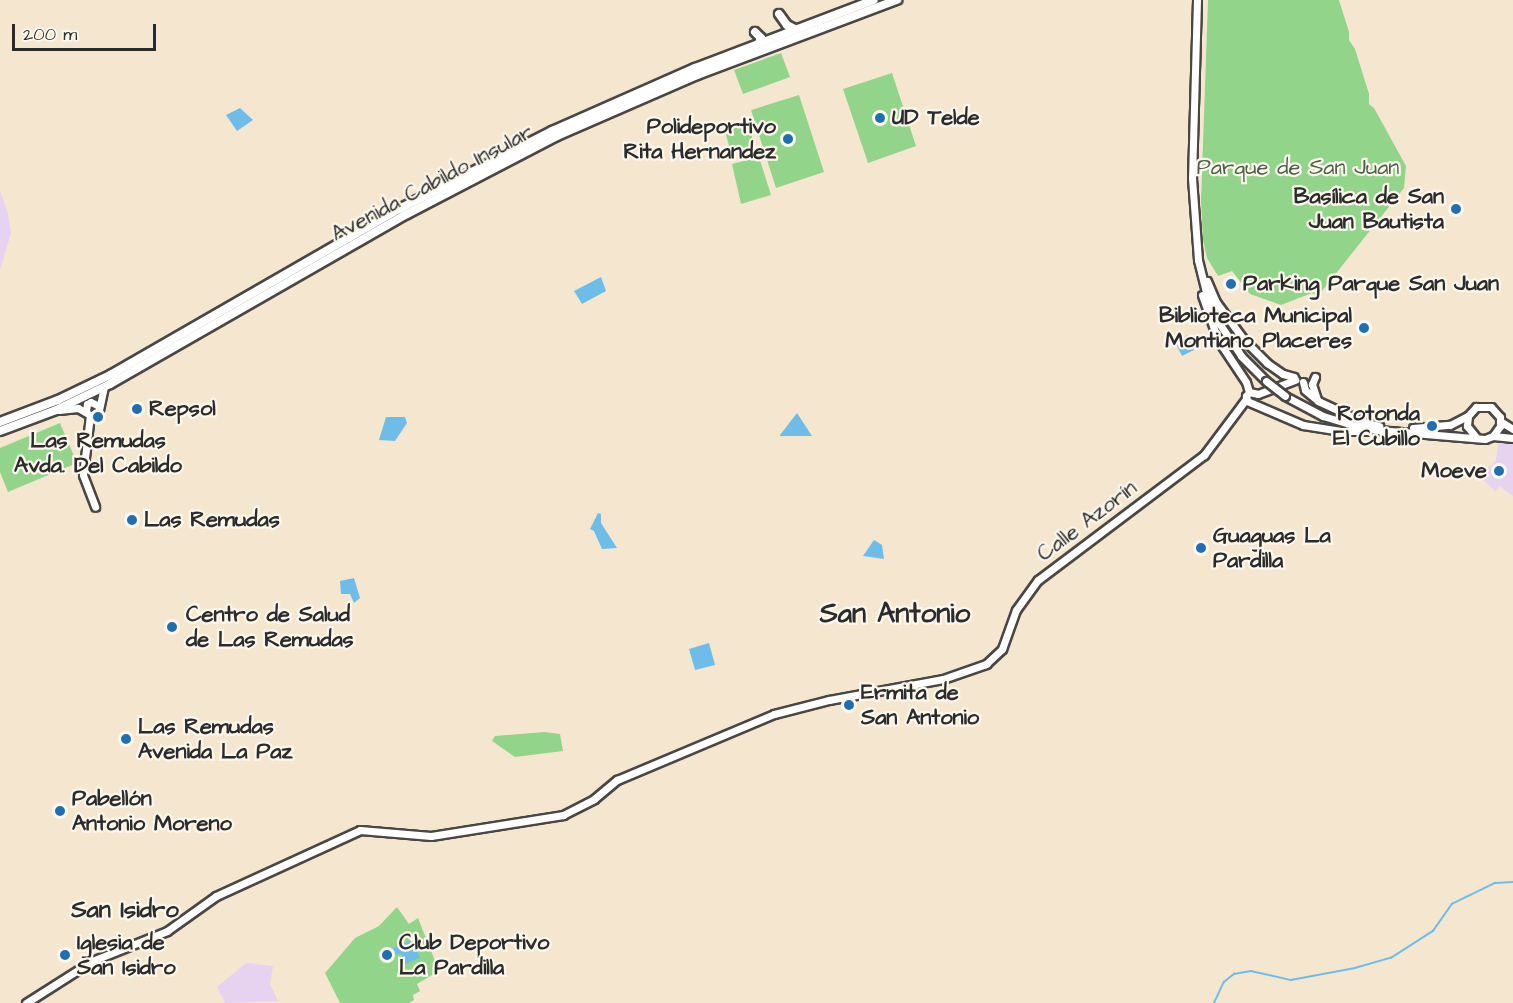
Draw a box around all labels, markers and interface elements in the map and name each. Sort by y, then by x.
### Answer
scale bar [15,12,159,50]
text: 200 m [23,22,77,47]
place label: UD Telde [892,105,980,131]
marker: UD Telde [873,111,887,125]
place label: Polideportivo Rita Hernandez [623,113,776,164]
street label: Avenida Cabildo Insular [327,119,537,247]
marker: Polideportivo Rita Hernandez [781,132,795,146]
park label: Parque de San Juan [1197,155,1399,181]
place label: Basílica de San Juan Bautista [1294,183,1444,234]
marker: Basílica de San Juan Bautista [1449,202,1463,216]
place label: Parking Parque San Juan [1243,271,1499,297]
marker: Parking Parque San Juan [1224,277,1238,291]
place label: Biblioteca Municipal Montiano Placeres [1159,302,1352,354]
marker: Biblioteca Municipal Montiano Placeres [1357,321,1371,335]
place label: Repsol [149,396,216,422]
place label: Rotonda El Cubillo [1333,400,1420,452]
marker: Repsol [130,402,144,416]
marker: Las Remudas Avda. Del Cabildo [91,410,105,424]
marker: Rotonda El Cubillo [1425,419,1439,433]
place label: Las Remudas Avda. Del Cabildo [14,427,182,478]
place label: Moeve [1421,458,1487,484]
marker: Moeve [1492,464,1506,478]
street label: Calle Azorín [1032,475,1142,567]
place label: Las Remudas [144,507,280,533]
marker: Las Remudas [125,513,139,527]
place label: Guaguas La Pardilla [1213,522,1331,574]
marker: Guaguas La Pardilla [1194,541,1208,555]
district label: San Antonio [820,597,970,631]
place label: Centro de Salud de Las Remudas [186,601,354,652]
marker: Centro de Salud de Las Remudas [163,618,181,636]
place label: Ermita de San Antonio [861,679,979,730]
marker: Ermita de San Antonio [842,698,856,712]
place label: Las Remudas Avenida La Paz [138,713,292,764]
marker: Las Remudas Avenida La Paz [119,732,133,746]
place label: Pabellón Antonio Moreno [72,785,232,836]
marker: Pabellón Antonio Moreno [53,804,67,818]
district label: San Isidro [71,897,179,925]
place label: Iglesia de San Isidro [77,929,176,980]
place label: Club Deportivo La Pardilla [399,929,549,980]
marker: Iglesia de San Isidro [58,948,72,962]
marker: Club Deportivo La Pardilla [380,948,394,962]

